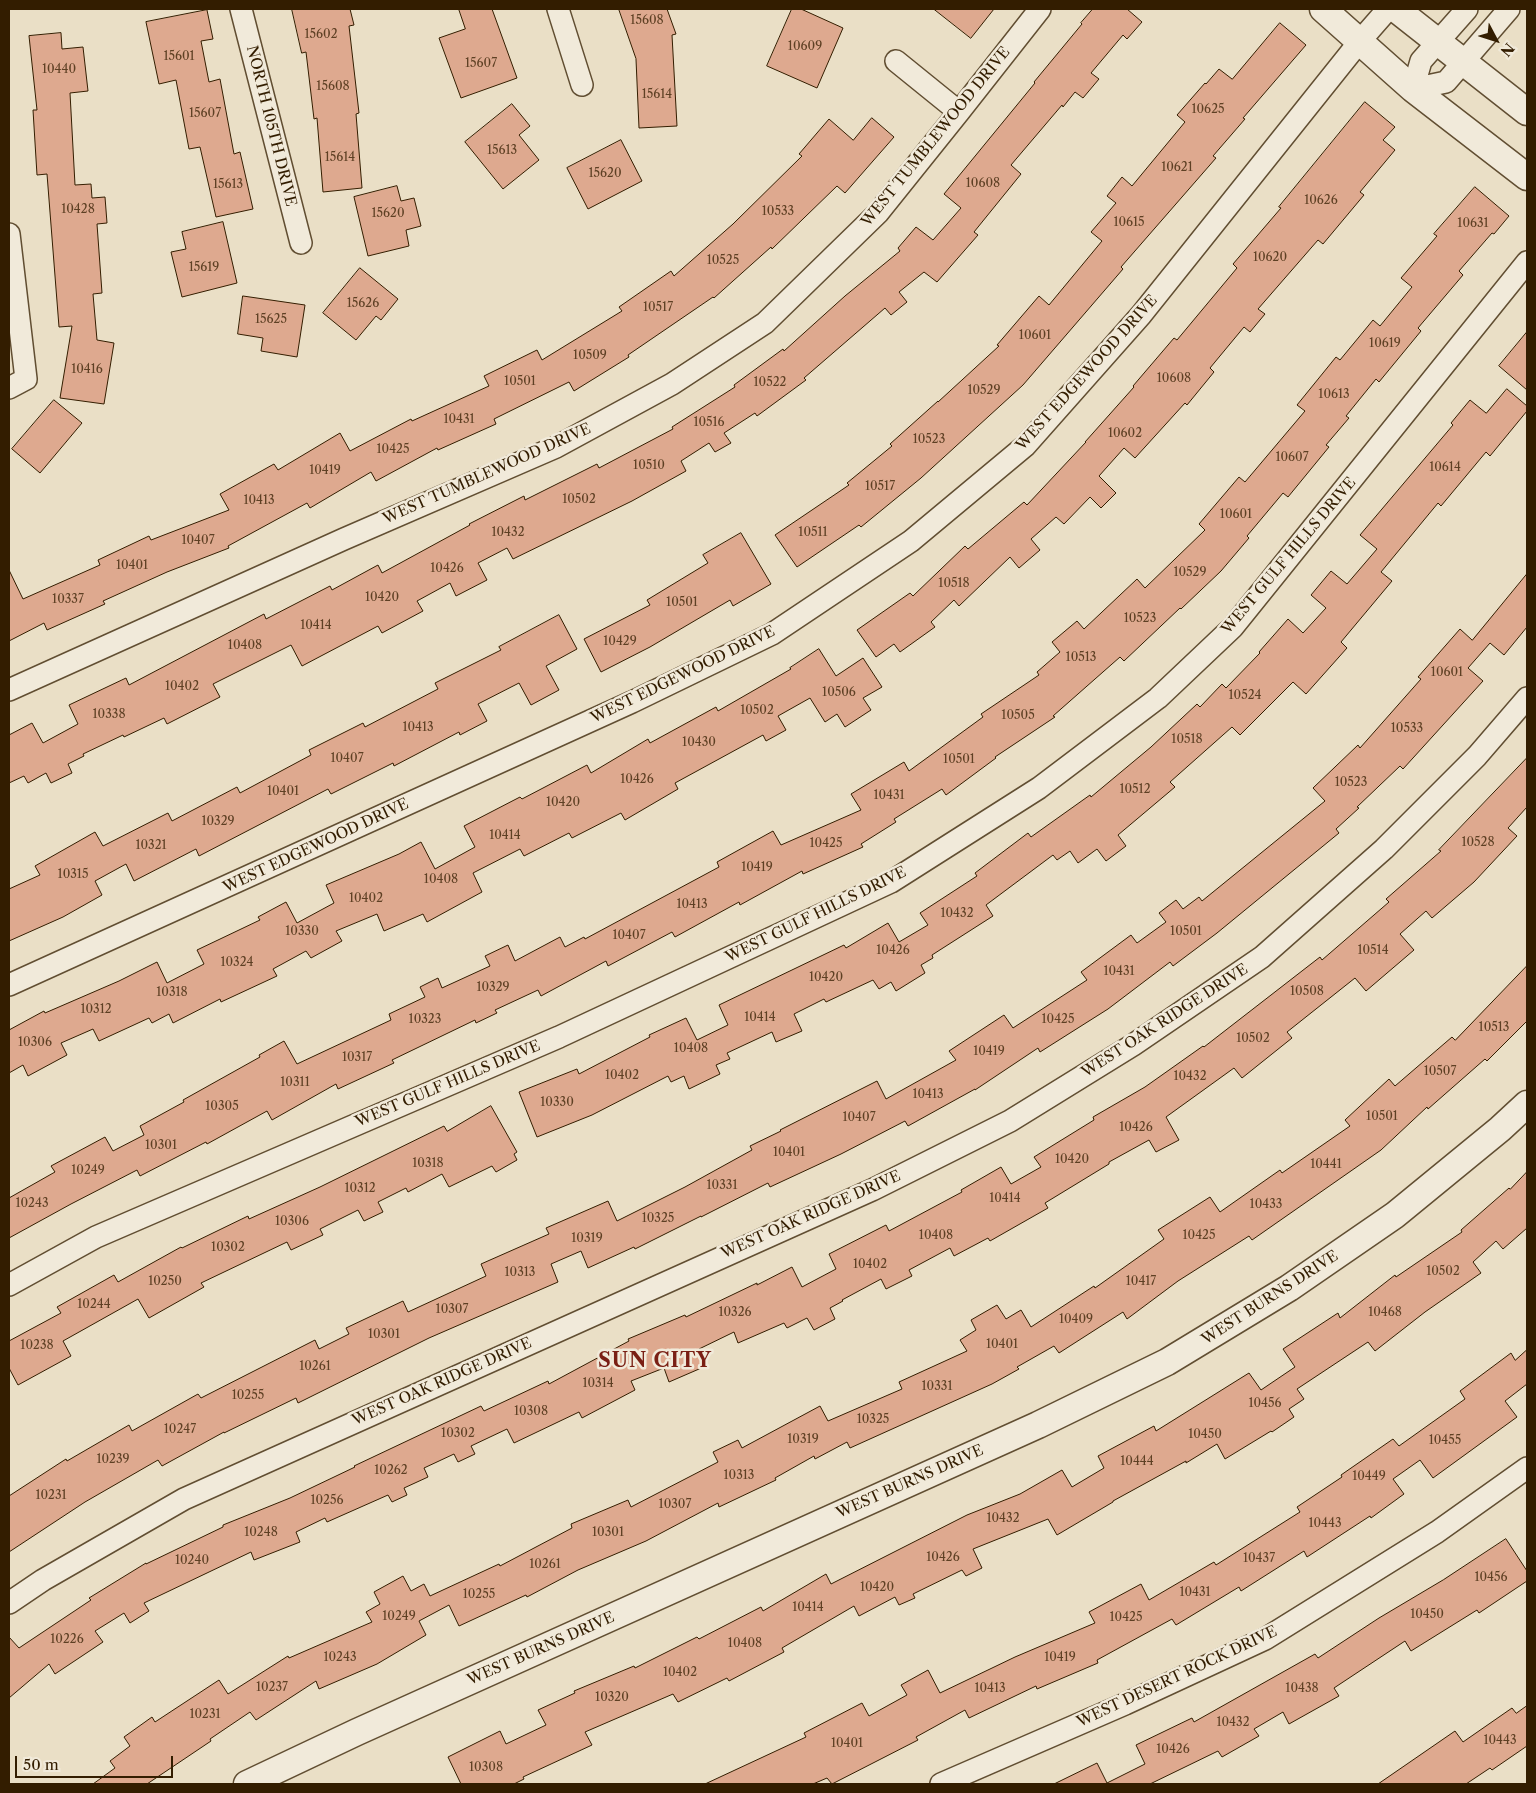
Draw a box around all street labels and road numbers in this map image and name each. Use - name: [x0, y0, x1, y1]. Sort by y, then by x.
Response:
- street label: WEST TUMBLEWOOD DRIVE: [858, 43, 1014, 231]
- street label: NORTH 105TH DRIVE: [242, 44, 300, 208]
- street label: WEST EDGEWOOD DRIVE: [1013, 292, 1161, 454]
- street label: WEST TUMBLEWOOD DRIVE: [380, 420, 594, 528]
- street label: WEST GULF HILLS DRIVE: [1218, 474, 1360, 638]
- street label: WEST EDGEWOOD DRIVE: [588, 623, 778, 727]
- street label: WEST EDGEWOOD DRIVE: [220, 795, 412, 897]
- street label: WEST GULF HILLS DRIVE: [723, 863, 909, 967]
- street label: WEST OAK RIDGE DRIVE: [1078, 960, 1252, 1082]
- street label: WEST GULF HILLS DRIVE: [353, 1037, 543, 1131]
- street label: WEST OAK RIDGE DRIVE: [718, 1167, 904, 1263]
- street label: WEST BURNS DRIVE: [1198, 1247, 1342, 1349]
- street label: WEST OAK RIDGE DRIVE: [349, 1334, 535, 1430]
- street label: WEST BURNS DRIVE: [834, 1441, 986, 1523]
- street label: WEST BURNS DRIVE: [465, 1608, 617, 1690]
- street label: WEST DESERT ROCK DRIVE: [1074, 1623, 1280, 1731]

